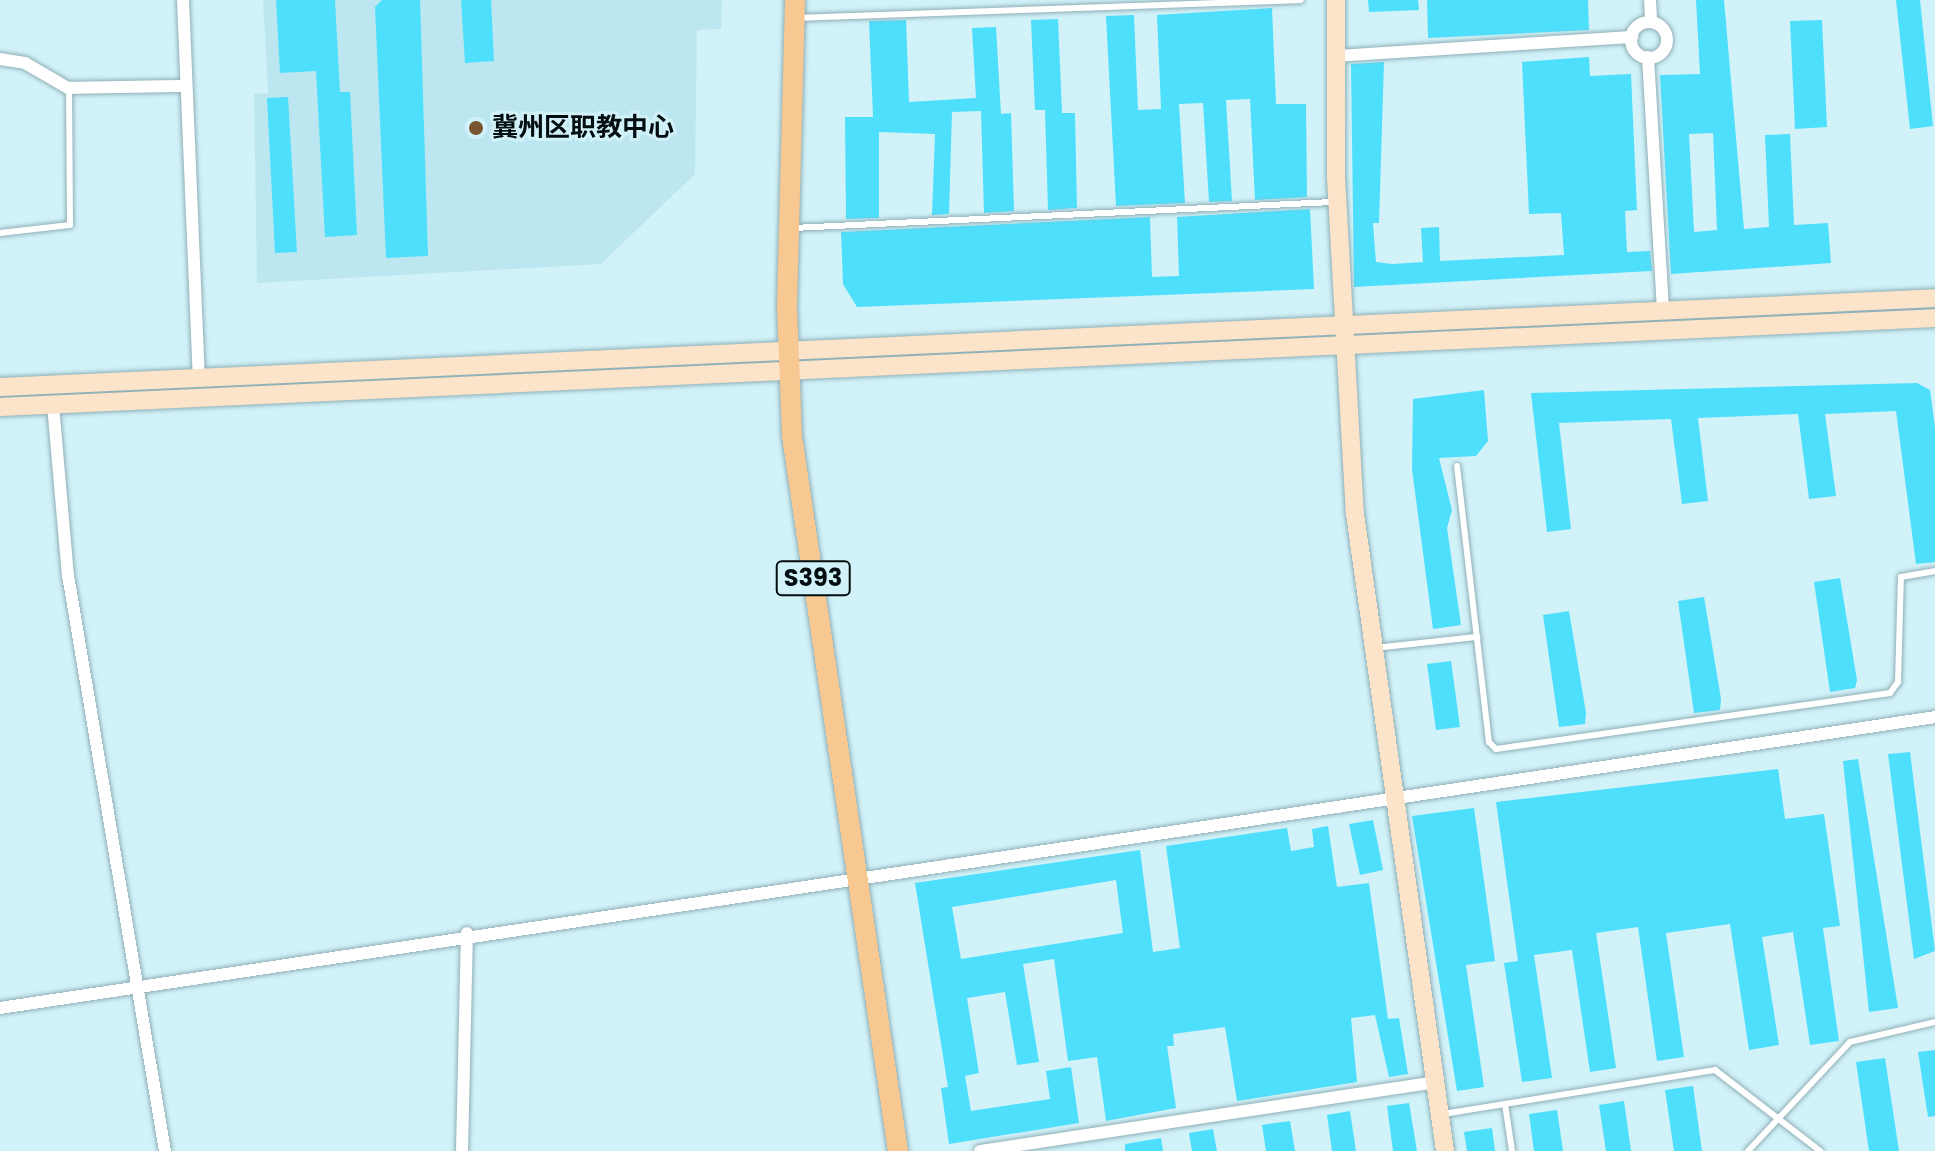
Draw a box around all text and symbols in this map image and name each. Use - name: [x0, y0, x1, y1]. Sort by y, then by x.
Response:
- place label: 冀州区职教中心: [492, 112, 674, 144]
- marker: 冀州区职教中心: [467, 119, 485, 137]
- road number: S393: [775, 558, 851, 598]

